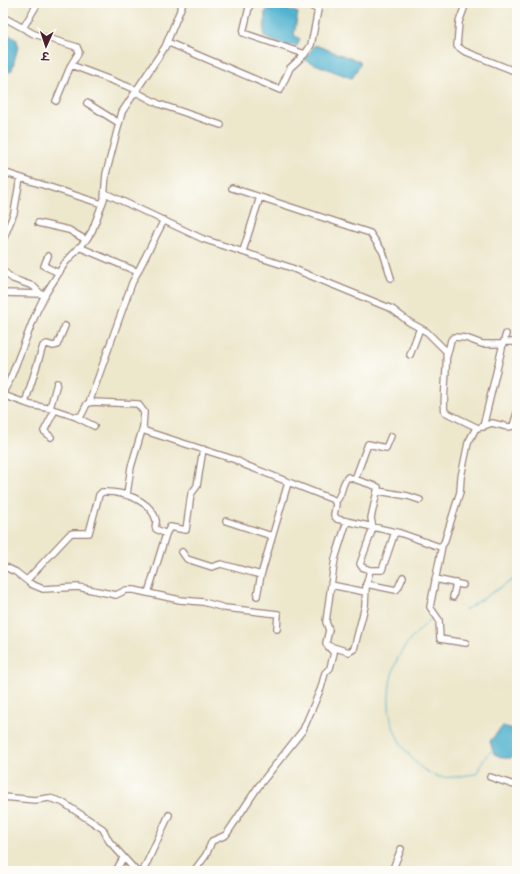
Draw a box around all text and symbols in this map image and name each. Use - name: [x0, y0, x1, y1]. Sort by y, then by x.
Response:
- north arrow: [26, 26, 66, 66]
- text: उ: [40, 48, 51, 62]

